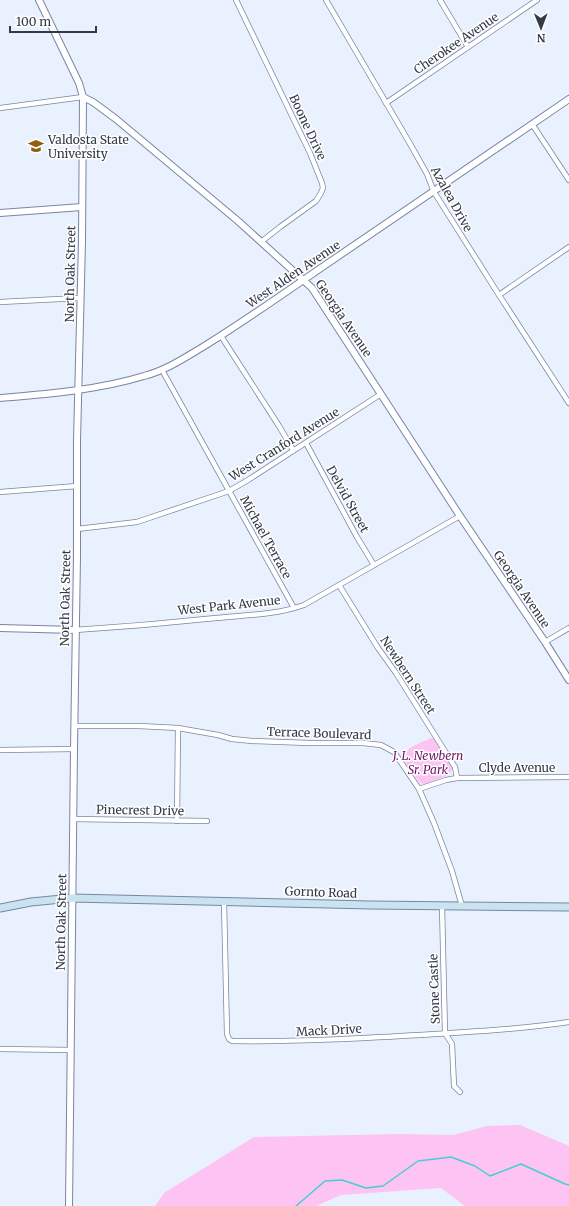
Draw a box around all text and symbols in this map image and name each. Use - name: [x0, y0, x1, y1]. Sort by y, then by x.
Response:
- scale bar: [10, 8, 96, 34]
- north arrow: [521, 8, 561, 48]
- street label: Cherokee Avenue: [411, 9, 501, 77]
- text: 100 m: [16, 14, 51, 29]
- text: N: [536, 31, 546, 45]
- street label: Boone Drive: [286, 92, 330, 162]
- place label: Valdosta State University: [47, 132, 129, 161]
- school or university icon: Valdosta State University: [27, 137, 45, 155]
- street label: Azalea Drive: [427, 163, 476, 234]
- street label: North Oak Street: [62, 225, 78, 323]
- street label: West Alden Avenue: [242, 237, 343, 312]
- street label: Georgia Avenue: [313, 276, 375, 360]
- street label: West Cranford Avenue: [225, 404, 342, 485]
- street label: Delvid Street: [323, 463, 373, 535]
- street label: Michael Terrace: [237, 493, 295, 581]
- street label: Georgia Avenue: [491, 547, 553, 631]
- street label: North Oak Street: [57, 549, 73, 647]
- street label: West Park Avenue: [176, 592, 281, 618]
- street label: Newbern Street: [377, 633, 439, 717]
- street label: Terrace Boulevard: [266, 724, 372, 742]
- park label: J. L. Newbern Sr. Park: [391, 748, 463, 777]
- street label: Clyde Avenue: [479, 760, 555, 775]
- street label: Pinecrest Drive: [96, 802, 184, 818]
- street label: North Oak Street: [53, 873, 69, 971]
- street label: Gornto Road: [284, 883, 358, 901]
- street label: Stone Castle: [425, 954, 443, 1024]
- street label: Mack Drive: [296, 1021, 362, 1039]

